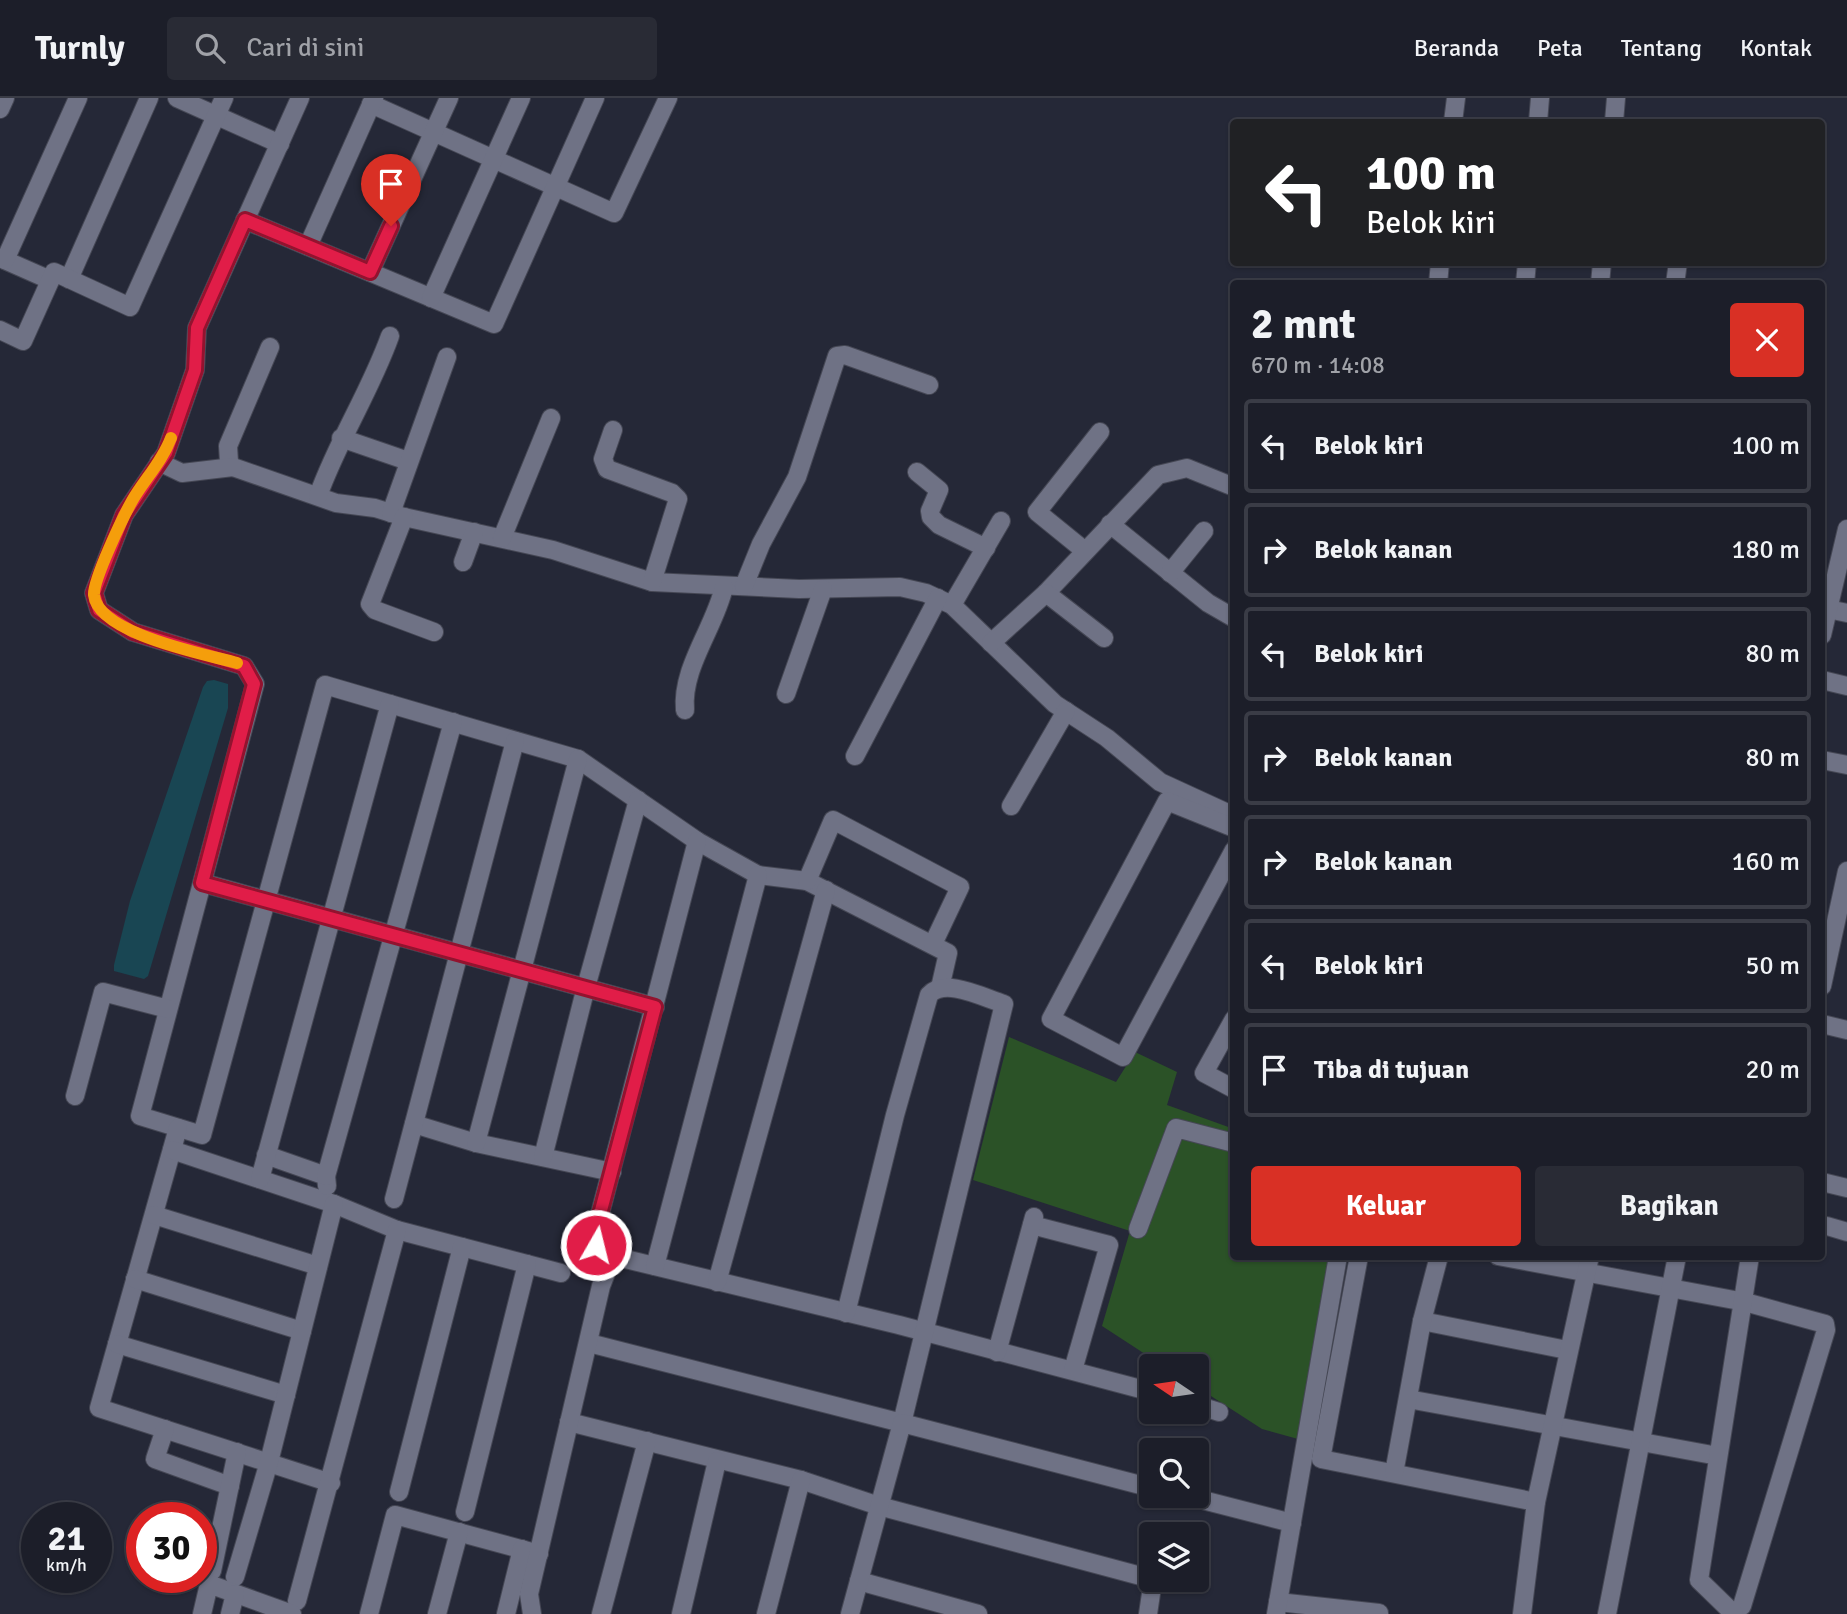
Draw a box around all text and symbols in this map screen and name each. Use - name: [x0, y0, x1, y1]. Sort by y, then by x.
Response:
- search box: [167, 17, 657, 80]
- text: Turnly: [35, 28, 125, 69]
- icon: search: [191, 29, 229, 67]
- text: Cari di sini: [247, 32, 364, 64]
- text: Beranda: [1414, 33, 1499, 63]
- text: Peta: [1537, 33, 1583, 63]
- text: Tentang: [1621, 33, 1702, 63]
- text: Kontak: [1740, 33, 1812, 63]
- text: 100 m: [1366, 143, 1496, 203]
- icon: left: [1251, 147, 1342, 238]
- pin: [361, 154, 421, 226]
- icon: arrive: [372, 165, 410, 203]
- text: Belok kiri: [1366, 203, 1496, 242]
- text: 2 mnt: [1251, 299, 1356, 350]
- button: close: [1730, 303, 1804, 377]
- text: 670 m · 14:08: [1251, 351, 1385, 380]
- icon: left: [1255, 427, 1293, 465]
- text: Belok kiri: [1314, 430, 1423, 462]
- text: 100 m: [1731, 430, 1800, 462]
- icon: right: [1255, 531, 1293, 569]
- text: Belok kanan: [1314, 534, 1452, 566]
- text: 180 m: [1731, 534, 1800, 566]
- icon: left: [1255, 635, 1293, 673]
- text: Belok kiri: [1314, 638, 1423, 670]
- text: 80 m: [1745, 638, 1800, 670]
- icon: right: [1255, 739, 1293, 777]
- text: Belok kanan: [1314, 742, 1452, 774]
- text: 80 m: [1745, 742, 1800, 774]
- icon: right: [1255, 843, 1293, 881]
- text: Belok kanan: [1314, 846, 1452, 878]
- text: 160 m: [1731, 846, 1800, 878]
- icon: left: [1255, 947, 1293, 985]
- text: Belok kiri: [1314, 950, 1423, 982]
- text: 50 m: [1745, 950, 1800, 982]
- icon: arrive: [1255, 1051, 1293, 1089]
- text: Tiba di tujuan: [1314, 1054, 1469, 1086]
- text: 20 m: [1745, 1054, 1800, 1086]
- button: Keluar: [1251, 1166, 1521, 1246]
- button: Bagikan: [1535, 1166, 1804, 1246]
- position arrow: [559, 1208, 633, 1282]
- north arrow: [1139, 1354, 1209, 1424]
- map controls: [1139, 1354, 1209, 1592]
- button: search: [1139, 1438, 1209, 1508]
- speed limit sign: 30: [126, 1502, 217, 1593]
- text: 21: [48, 1517, 85, 1560]
- button: layers: [1139, 1522, 1209, 1592]
- text: km/h: [46, 1554, 87, 1576]

